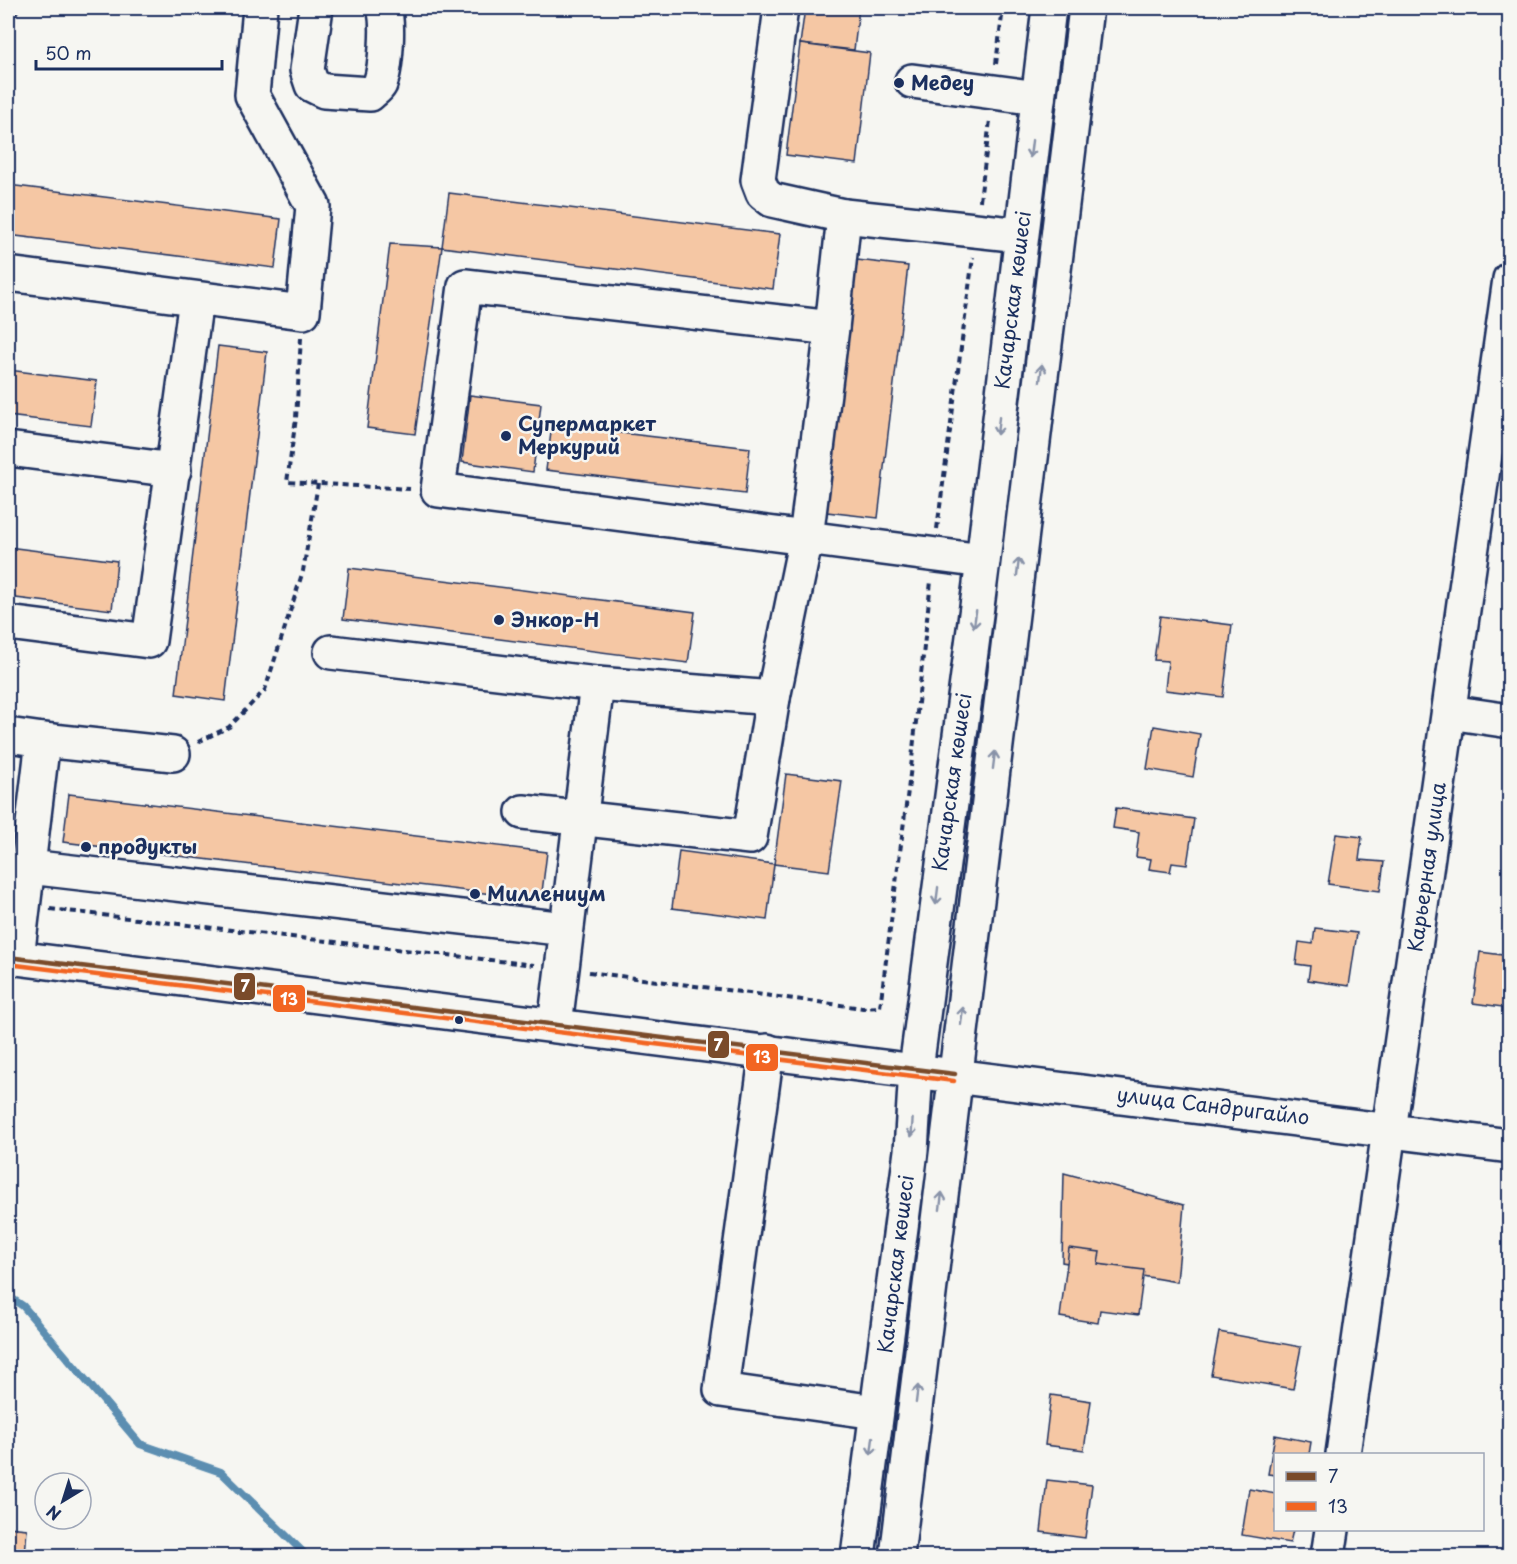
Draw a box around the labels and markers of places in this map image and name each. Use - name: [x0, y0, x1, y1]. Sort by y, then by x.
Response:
- place label: Медеу: [911, 67, 974, 97]
- marker: Медеу: [892, 76, 906, 90]
- place label: Супермаркет Меркурий: [518, 408, 657, 461]
- marker: Супермаркет Меркурий: [499, 429, 513, 443]
- place label: Энкор-Н: [511, 604, 599, 634]
- marker: Энкор-Н: [492, 613, 506, 627]
- place label: продукты: [98, 831, 197, 861]
- marker: продукты: [79, 840, 93, 854]
- place label: Миллениум: [487, 878, 606, 908]
- marker: Миллениум: [468, 887, 482, 901]
- unlabelled marker: [453, 1014, 465, 1026]

